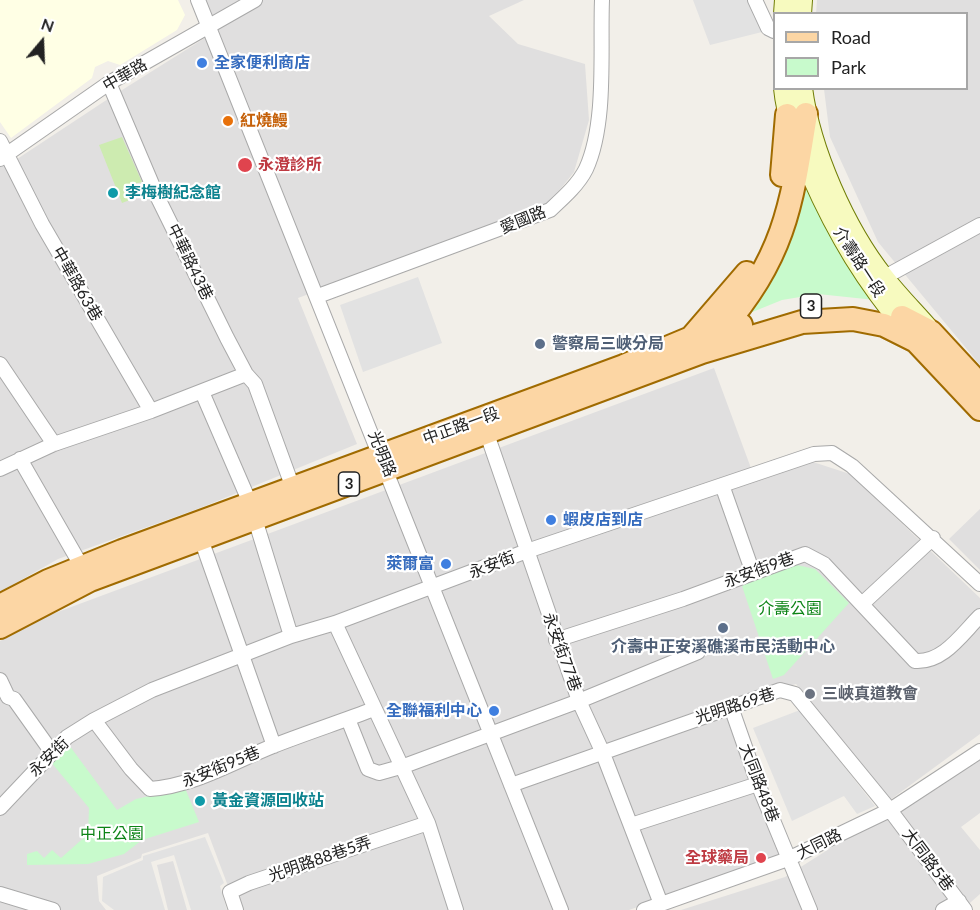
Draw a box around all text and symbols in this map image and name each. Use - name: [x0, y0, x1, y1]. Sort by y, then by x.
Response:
- north arrow: [12, 12, 72, 72]
- legend: [773, 12, 968, 90]
- text: N: [39, 14, 57, 35]
- text: Road: [831, 26, 871, 48]
- place label: 全家便利商店: [214, 53, 310, 73]
- street label: 中華路: [99, 55, 151, 95]
- marker: 全家便利商店: [195, 56, 209, 70]
- text: Park: [831, 56, 866, 78]
- place label: 紅燒鰻: [240, 111, 288, 131]
- marker: 紅燒鰻: [221, 114, 235, 128]
- place label: 永澄診所: [258, 155, 322, 175]
- marker: 永澄診所: [236, 156, 254, 174]
- place label: 李梅樹紀念館: [125, 183, 221, 203]
- marker: 李梅樹紀念館: [106, 186, 120, 200]
- street label: 愛國路: [497, 202, 549, 238]
- street label: 中華路43巷: [163, 221, 217, 303]
- street label: 介壽路一段: [829, 223, 889, 301]
- street label: 中華路63巷: [48, 243, 106, 325]
- road number: 3: [800, 294, 822, 318]
- place label: 警察局三峽分局: [552, 334, 664, 354]
- marker: 警察局三峽分局: [533, 337, 547, 351]
- street label: 中正路一段: [420, 403, 502, 449]
- street label: 光明路: [364, 428, 400, 480]
- road number: 3: [338, 472, 360, 496]
- place label: 蝦皮店到店: [563, 510, 643, 530]
- marker: 蝦皮店到店: [544, 513, 558, 527]
- street label: 永安街: [466, 547, 518, 583]
- street label: 永安街9巷: [721, 548, 797, 592]
- place label: 萊爾富: [386, 554, 434, 574]
- marker: 萊爾富: [439, 557, 453, 571]
- park label: 介壽公園: [758, 599, 822, 619]
- street label: 永安街77巷: [539, 610, 585, 694]
- marker: 介壽中正安溪礁溪市民活動中心: [716, 621, 730, 635]
- place label: 介壽中正安溪礁溪市民活動中心: [611, 637, 835, 657]
- street label: 光明路69巷: [693, 684, 777, 728]
- place label: 三峽真道教會: [822, 684, 918, 704]
- marker: 三峽真道教會: [803, 687, 817, 701]
- place label: 全聯福利中心: [386, 701, 482, 721]
- marker: 全聯福利中心: [487, 704, 501, 718]
- street label: 永安街: [25, 733, 73, 781]
- street label: 大同路48巷: [735, 741, 783, 825]
- street label: 永安街95巷: [179, 743, 263, 791]
- place label: 黃金資源回收站: [212, 791, 324, 811]
- marker: 黃金資源回收站: [193, 794, 207, 808]
- park label: 中正公園: [80, 824, 144, 844]
- street label: 大同路: [793, 825, 845, 863]
- street label: 大同路5巷: [898, 825, 958, 895]
- street label: 光明路88巷5弄: [266, 832, 374, 886]
- place label: 全球藥局: [685, 848, 749, 868]
- marker: 全球藥局: [754, 851, 768, 865]

